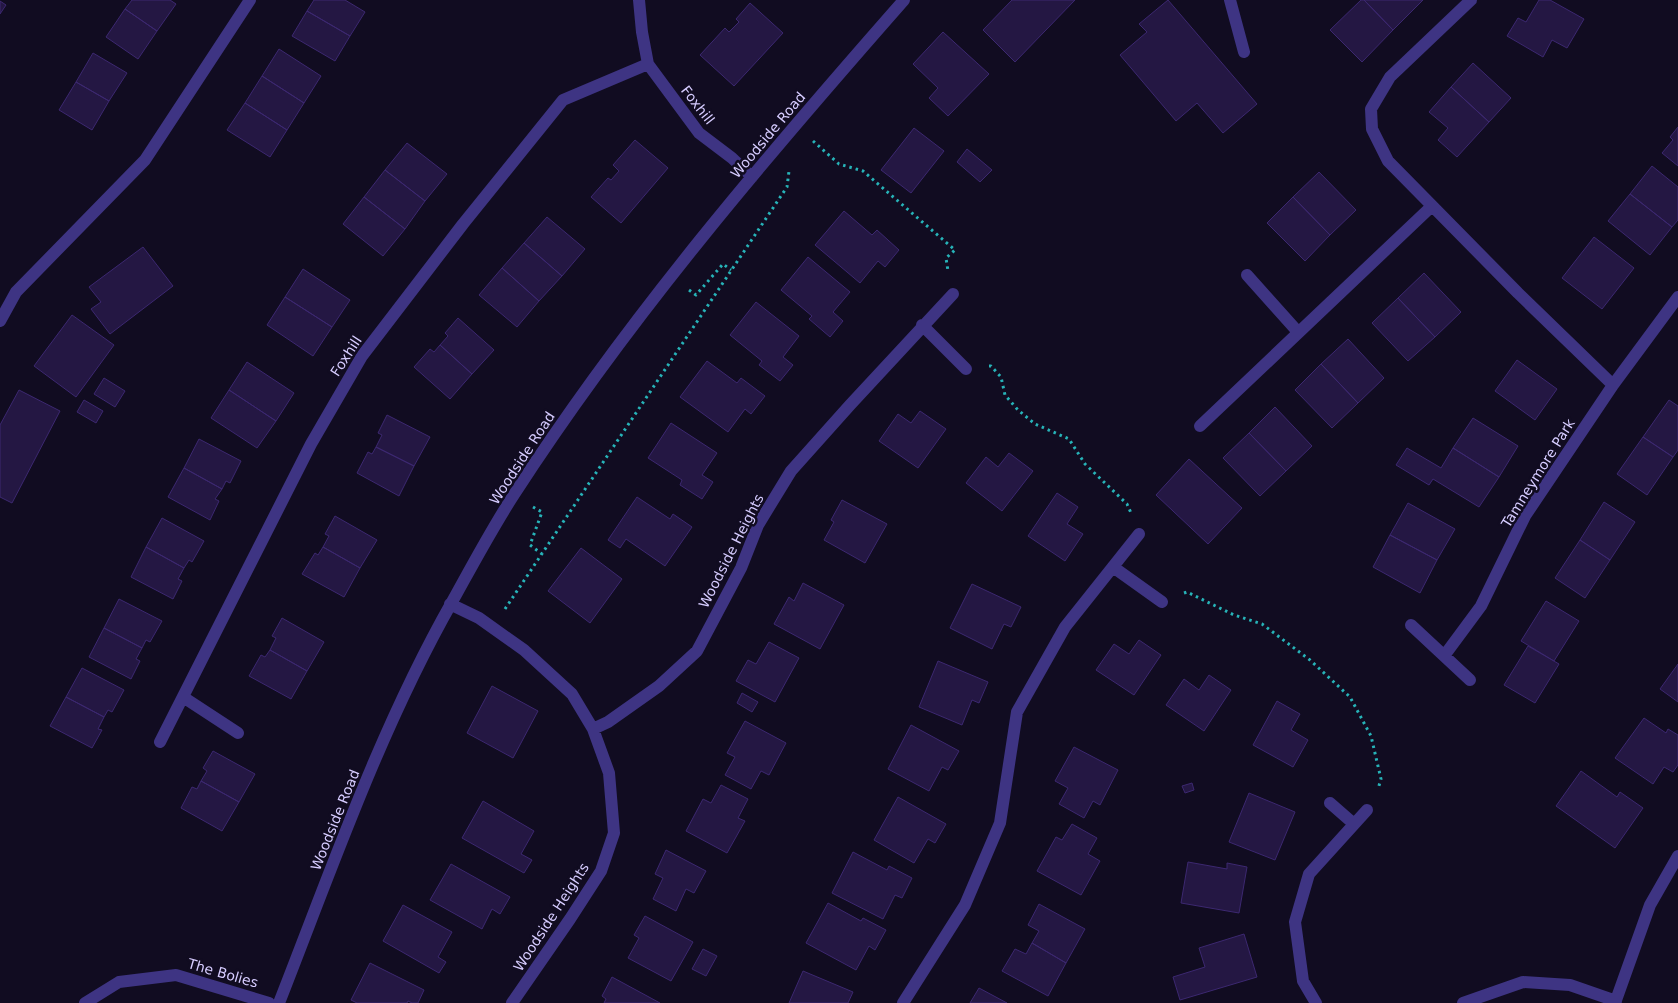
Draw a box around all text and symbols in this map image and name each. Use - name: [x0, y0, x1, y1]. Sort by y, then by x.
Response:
- street label: Foxhill: [678, 83, 718, 127]
- street label: Woodside Road: [727, 89, 809, 181]
- street label: Foxhill: [327, 333, 365, 379]
- street label: Woodside Road: [486, 409, 558, 507]
- street label: Tamneymore Park: [1498, 415, 1578, 531]
- street label: Woodside Heights: [695, 491, 767, 611]
- street label: Woodside Road: [307, 767, 363, 873]
- street label: Woodside Heights: [510, 860, 592, 974]
- street label: The Bolies: [185, 955, 260, 991]

